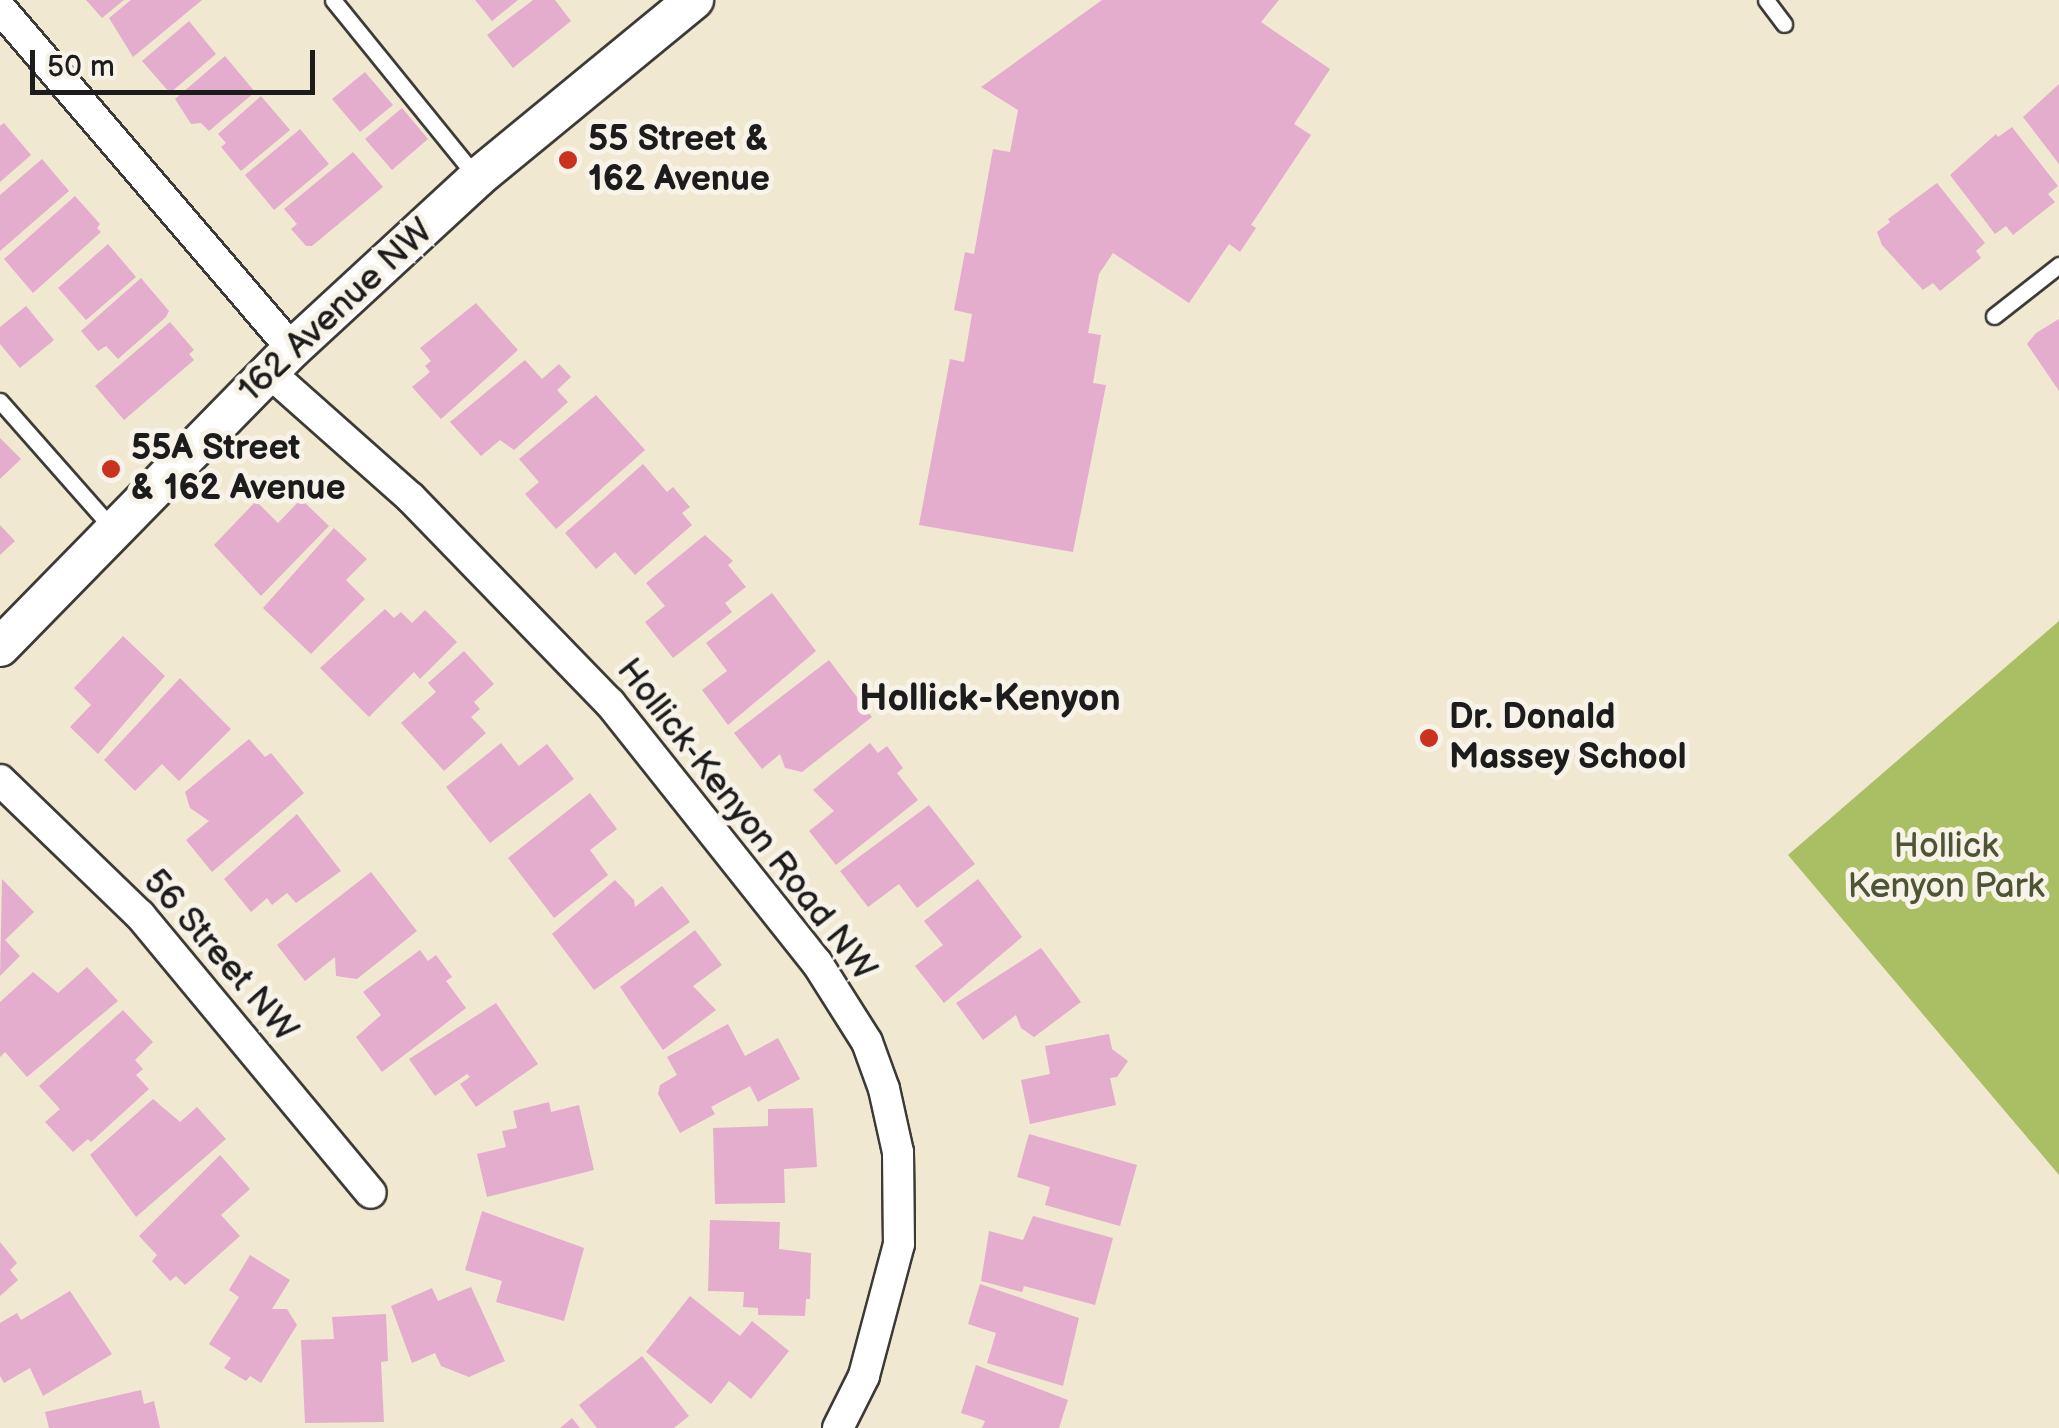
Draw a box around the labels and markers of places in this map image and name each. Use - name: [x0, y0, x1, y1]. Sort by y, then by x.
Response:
- place label: 55 Street & 162 Avenue: [588, 119, 770, 201]
- marker: 55 Street & 162 Avenue: [557, 149, 579, 171]
- place label: 55A Street & 162 Avenue: [131, 428, 346, 510]
- marker: 55A Street & 162 Avenue: [100, 458, 122, 480]
- place label: Dr. Donald Massey School: [1449, 697, 1687, 779]
- marker: Dr. Donald Massey School: [1418, 727, 1440, 749]

